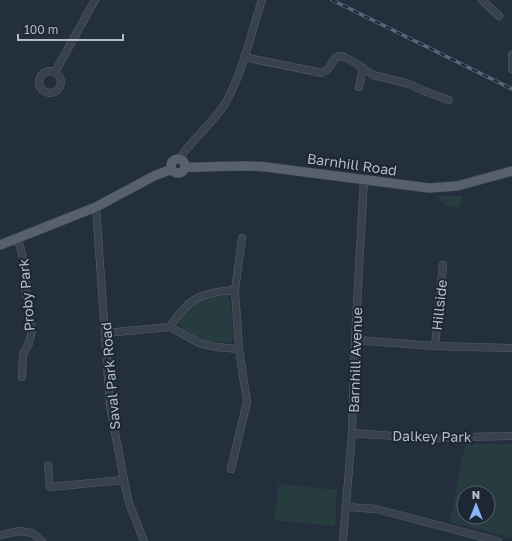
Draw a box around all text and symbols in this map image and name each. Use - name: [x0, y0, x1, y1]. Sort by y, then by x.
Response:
- scale bar: [18, 16, 123, 42]
- text: 100 m: [24, 22, 58, 37]
- street label: Barnhill Road: [306, 149, 398, 179]
- street label: Proby Park: [14, 258, 38, 332]
- street label: Hillside: [428, 279, 450, 331]
- street label: Barnhill Avenue: [345, 307, 365, 413]
- street label: Saval Park Road: [97, 321, 123, 431]
- street label: Dalkey Park: [392, 427, 472, 445]
- north arrow: [456, 485, 496, 525]
- text: N: [472, 488, 480, 501]

